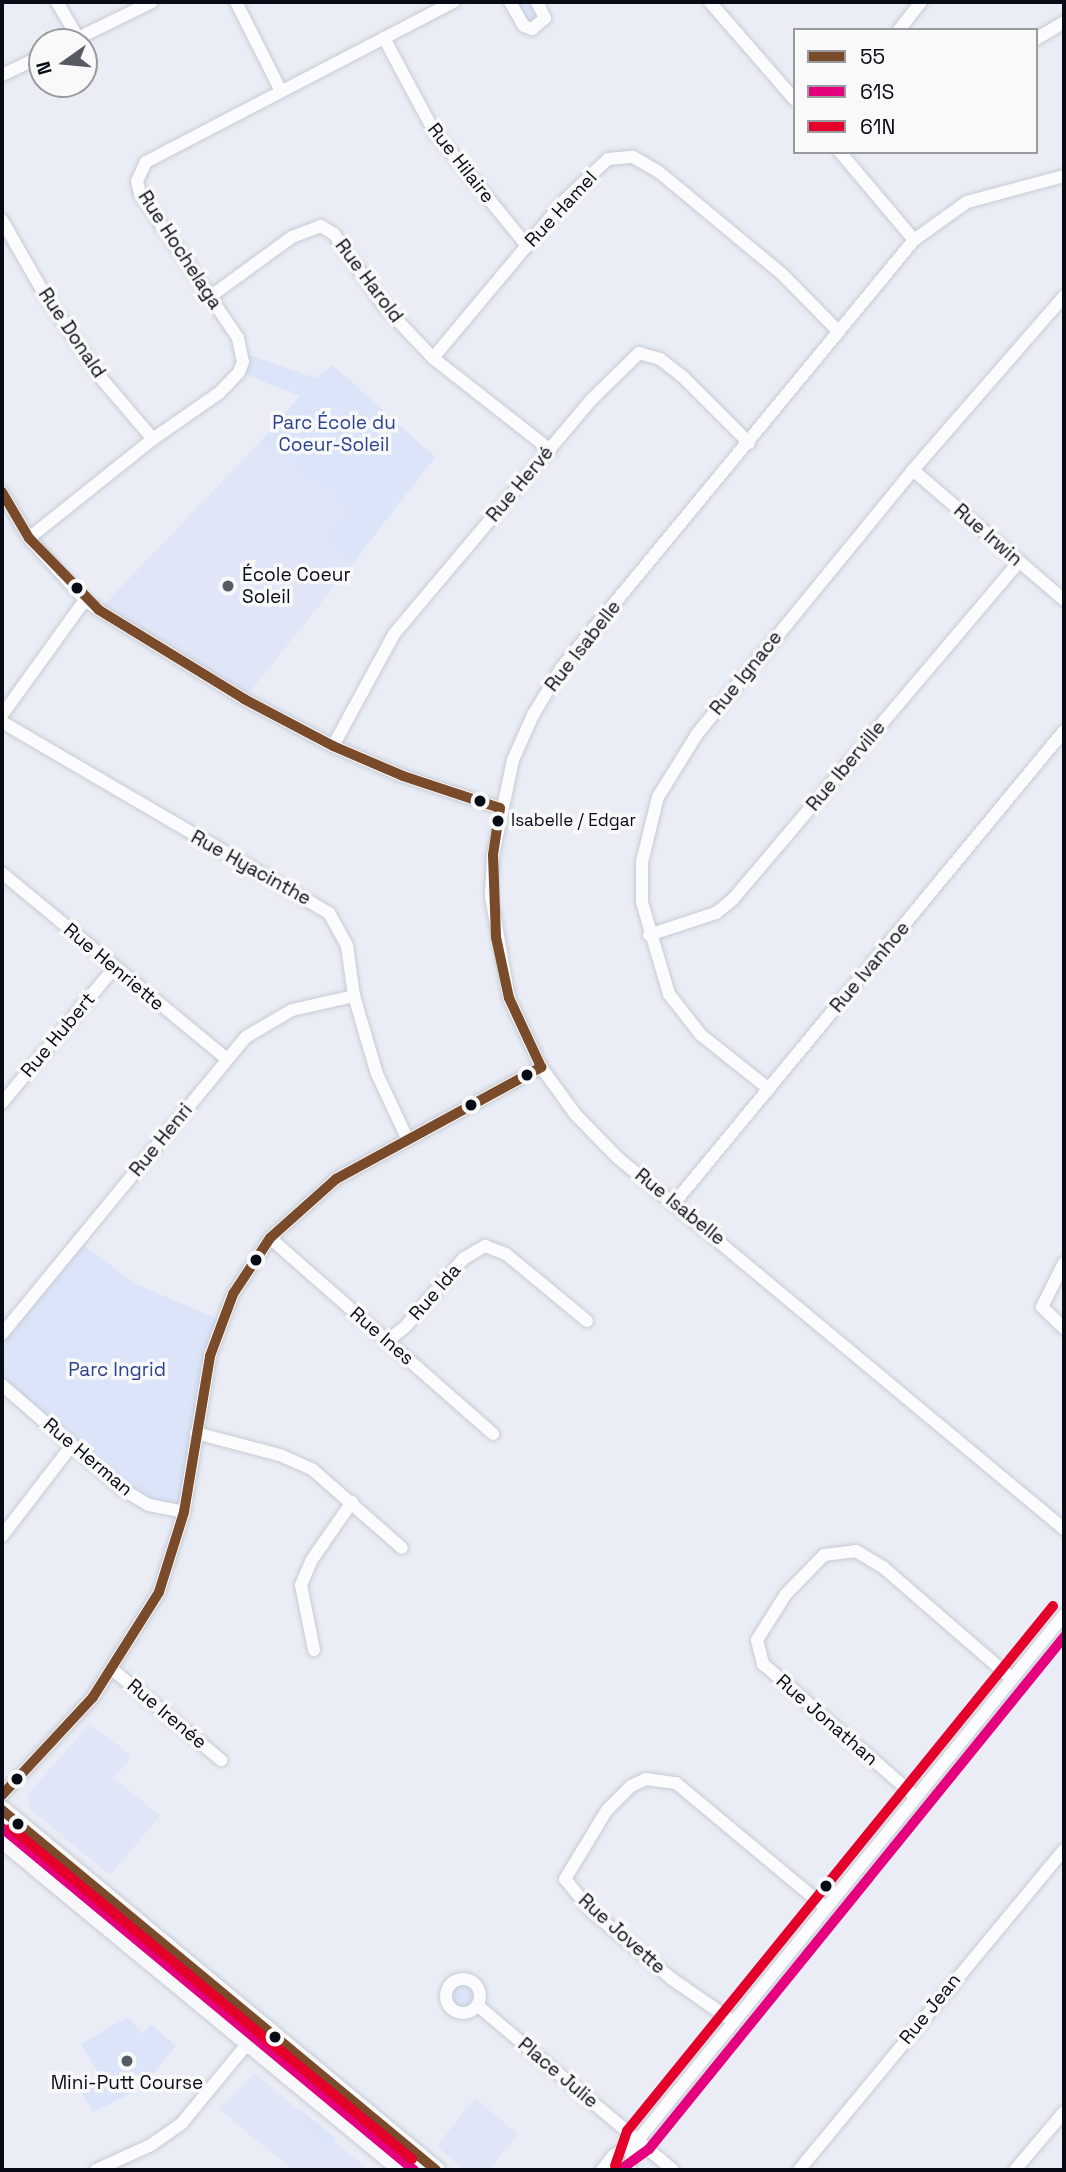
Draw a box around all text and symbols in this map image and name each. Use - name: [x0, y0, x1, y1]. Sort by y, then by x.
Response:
- north arrow: [28, 28, 98, 98]
- legend: [793, 28, 1038, 154]
- text: 55: [860, 43, 885, 70]
- text: N: [30, 59, 58, 77]
- text: 61S: [860, 78, 894, 105]
- text: 61N: [860, 113, 896, 140]
- street label: Rue Hilaire: [423, 118, 499, 208]
- street label: Rue Hamel: [520, 166, 602, 252]
- street label: Rue Hochelaga: [133, 186, 227, 314]
- street label: Rue Harold: [330, 235, 408, 327]
- street label: Rue Donald: [34, 284, 110, 382]
- park label: Parc École du Coeur-Soleil: [272, 412, 396, 456]
- street label: Rue Hervé: [482, 442, 558, 526]
- street label: Rue Irwin: [949, 499, 1027, 571]
- place label: École Coeur Soleil: [242, 564, 351, 608]
- marker: École Coeur Soleil: [220, 578, 236, 594]
- unlabelled marker: [70, 581, 84, 595]
- street label: Rue Isabelle: [540, 596, 626, 696]
- street label: Rue Ignace: [705, 626, 787, 720]
- street label: Rue Iberville: [802, 716, 890, 816]
- unlabelled marker: [473, 794, 487, 808]
- place label: Isabelle / Edgar: [511, 811, 636, 831]
- marker: Isabelle / Edgar: [491, 814, 505, 828]
- street label: Rue Hyacinthe: [187, 826, 315, 910]
- street label: Rue Ivanhoe: [825, 917, 915, 1017]
- street label: Rue Henriette: [59, 918, 169, 1016]
- street label: Rue Hubert: [16, 988, 100, 1082]
- unlabelled marker: [520, 1068, 534, 1082]
- unlabelled marker: [464, 1098, 478, 1112]
- street label: Rue Henri: [125, 1099, 197, 1181]
- street label: Rue Isabelle: [630, 1164, 730, 1250]
- unlabelled marker: [249, 1253, 263, 1267]
- street label: Rue Ida: [404, 1259, 466, 1325]
- street label: Rue Ines: [345, 1302, 419, 1370]
- park label: Parc Ingrid: [68, 1359, 166, 1381]
- street label: Rue Herman: [39, 1413, 137, 1501]
- street label: Rue Jonathan: [772, 1670, 882, 1770]
- street label: Rue Irenée: [123, 1674, 211, 1754]
- unlabelled marker: [10, 1772, 24, 1786]
- unlabelled marker: [11, 1817, 25, 1831]
- unlabelled marker: [819, 1879, 833, 1893]
- street label: Rue Jovette: [574, 1889, 670, 1979]
- street label: Rue Jean: [895, 1969, 965, 2049]
- unlabelled marker: [268, 2030, 282, 2044]
- street label: Place Julie: [513, 2033, 603, 2113]
- marker: Mini-Putt Course: [119, 2053, 135, 2069]
- place label: Mini-Putt Course: [51, 2072, 203, 2094]

